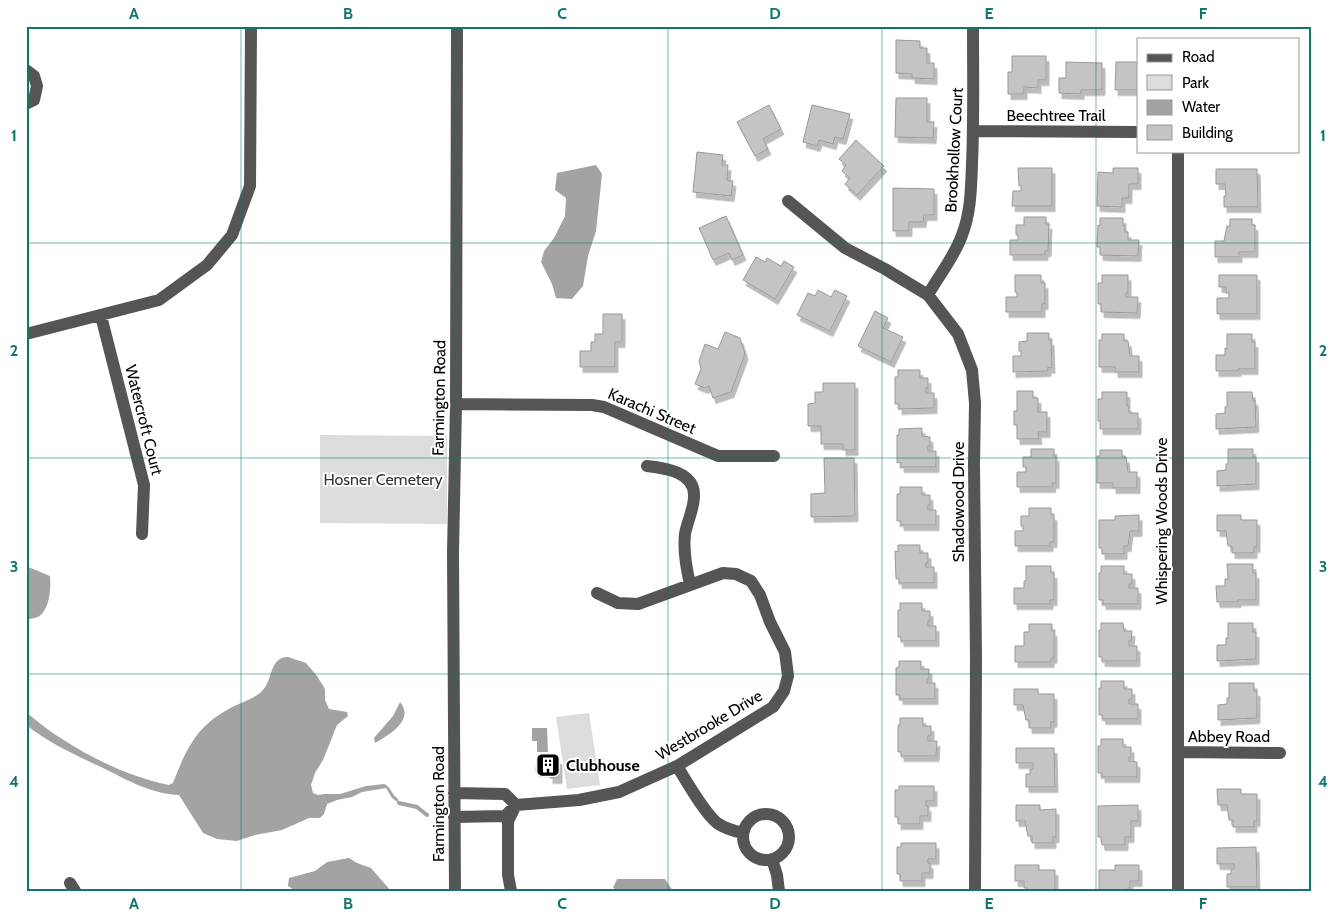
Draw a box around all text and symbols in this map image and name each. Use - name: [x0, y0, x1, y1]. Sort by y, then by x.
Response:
- text: A: [129, 4, 139, 23]
- text: B: [343, 4, 353, 23]
- text: C: [557, 4, 567, 23]
- text: D: [769, 4, 781, 23]
- text: E: [984, 4, 994, 23]
- text: F: [1199, 4, 1208, 23]
- legend: [1137, 38, 1300, 152]
- text: Road: [1182, 48, 1215, 66]
- text: Park: [1182, 74, 1209, 92]
- street label: Brookhollow Court: [941, 86, 967, 213]
- text: Water: [1182, 98, 1220, 116]
- street label: Beechtree Trail: [1007, 106, 1106, 125]
- text: Building: [1182, 124, 1233, 142]
- text: 1: [11, 126, 17, 145]
- text: 1: [1320, 126, 1326, 145]
- street label: Farmington Road: [428, 340, 450, 456]
- text: 2: [10, 341, 18, 360]
- text: 2: [1319, 341, 1327, 360]
- street label: Watercroft Court: [121, 363, 167, 478]
- street label: Karachi Street: [605, 384, 699, 438]
- street label: Whispering Woods Drive: [1152, 438, 1171, 605]
- street label: Shadowood Drive: [949, 442, 968, 562]
- park label: Hosner Cemetery: [324, 470, 443, 489]
- text: 3: [10, 557, 18, 576]
- text: 3: [1319, 557, 1327, 576]
- street label: Westbrooke Drive: [652, 686, 766, 764]
- street label: Abbey Road: [1188, 727, 1270, 746]
- street label: Farmington Road: [429, 746, 448, 862]
- building icon: Clubhouse: [535, 752, 561, 778]
- place label: Clubhouse: [566, 756, 640, 775]
- text: 4: [9, 772, 19, 791]
- text: 4: [1318, 772, 1328, 791]
- text: A: [129, 894, 139, 913]
- text: B: [343, 894, 353, 913]
- text: C: [557, 894, 567, 913]
- text: D: [769, 894, 781, 913]
- text: E: [984, 894, 994, 913]
- text: F: [1199, 894, 1208, 913]

